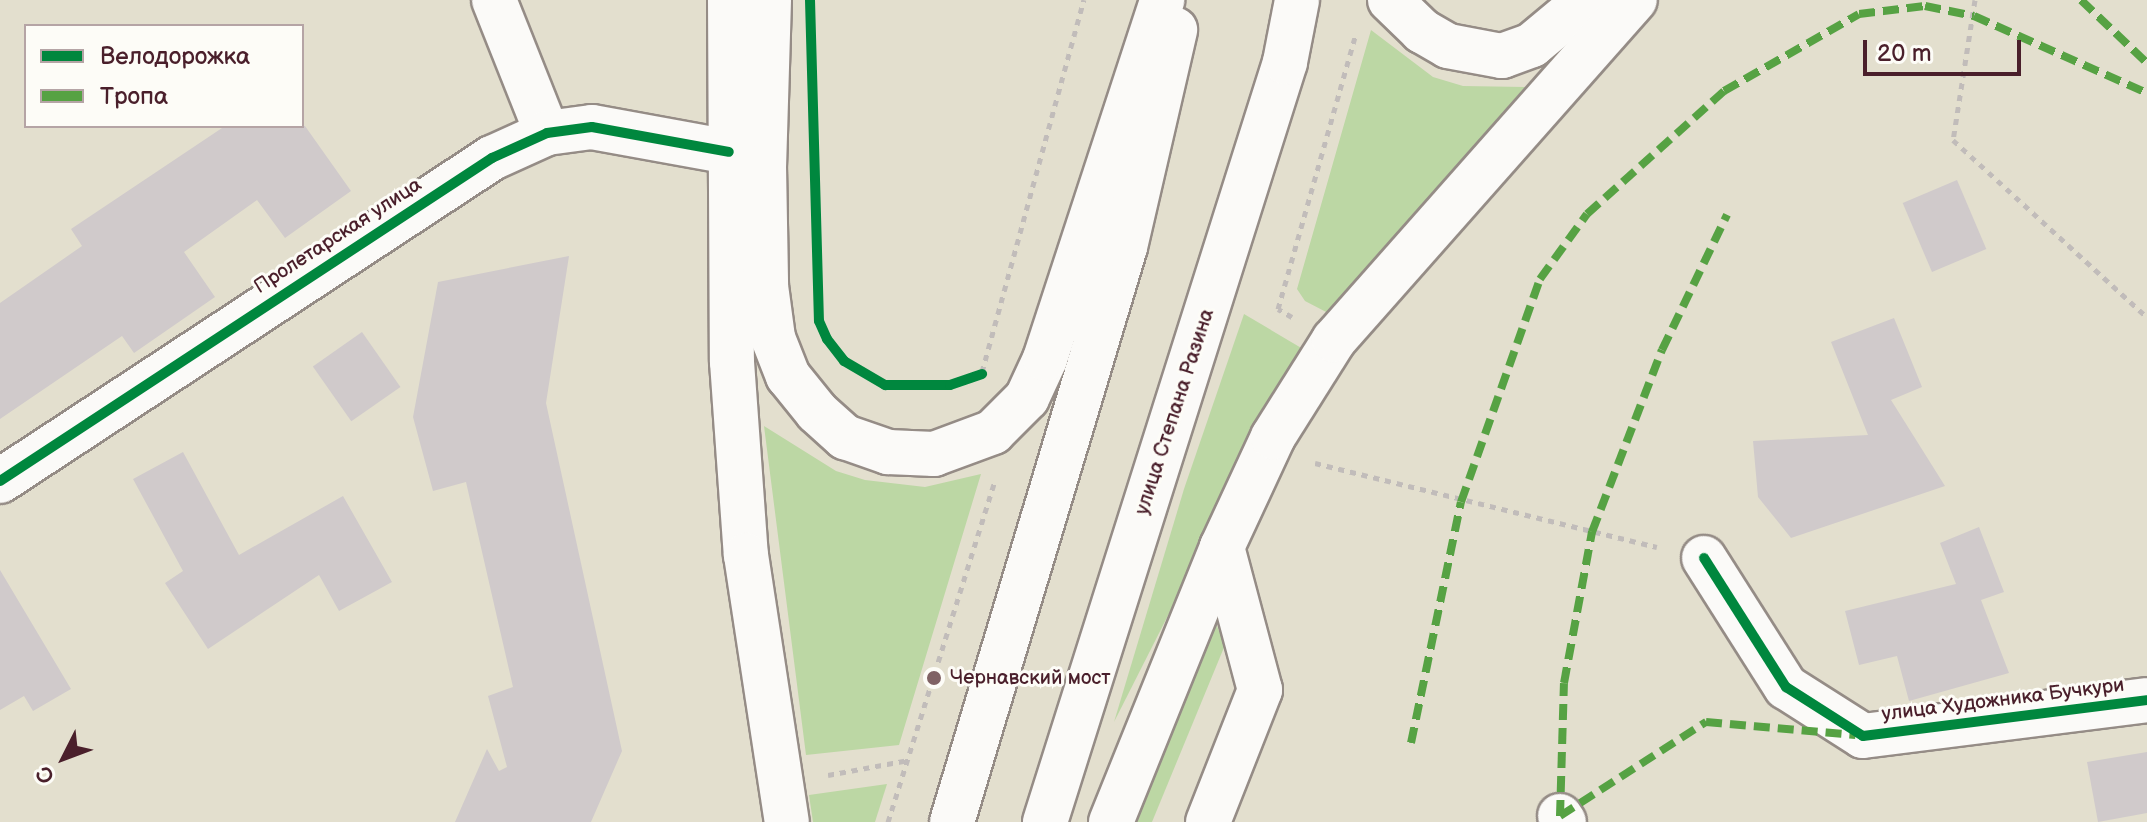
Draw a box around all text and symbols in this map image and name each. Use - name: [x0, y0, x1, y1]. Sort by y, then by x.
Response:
- legend: [24, 24, 304, 128]
- scale bar: [1867, 24, 2025, 74]
- text: 20 m: [1877, 39, 1932, 68]
- text: Велодорожка: [100, 42, 250, 71]
- text: Тропа: [100, 82, 168, 111]
- street label: Пролетарская улица: [250, 173, 426, 299]
- street label: улица Степана Разина: [1130, 306, 1220, 518]
- place label: Чернавский мост: [950, 666, 1110, 690]
- marker: Чернавский мост: [925, 669, 943, 687]
- street label: улица Художника Бучкури: [1880, 673, 2126, 727]
- north arrow: [24, 718, 104, 798]
- text: С: [31, 760, 61, 789]

